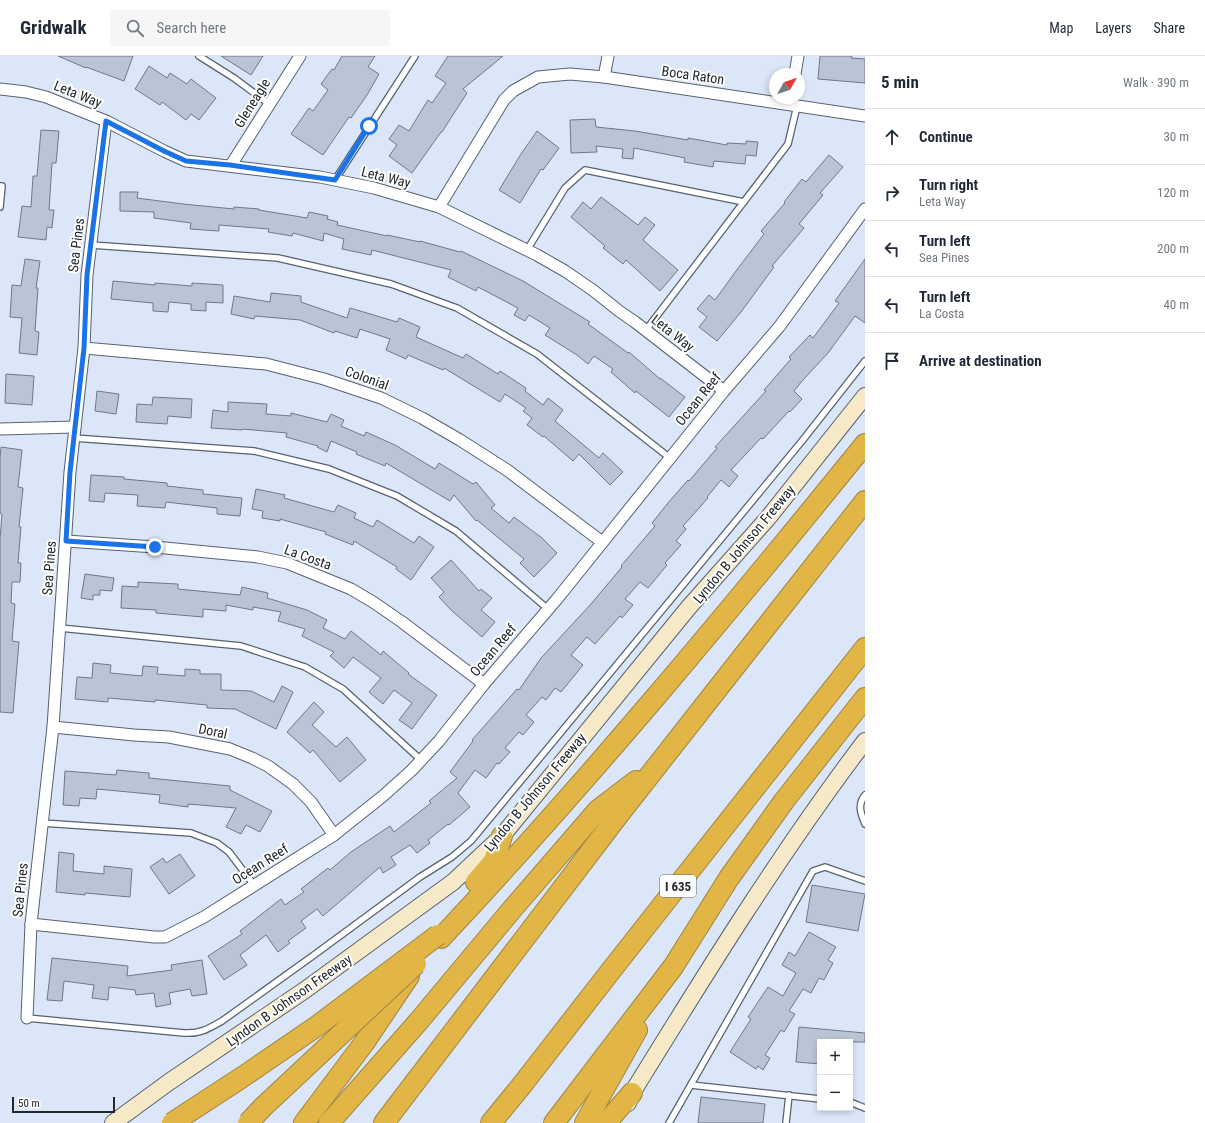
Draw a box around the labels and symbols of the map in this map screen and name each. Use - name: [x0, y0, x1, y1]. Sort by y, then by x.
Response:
- street label: Boca Raton: [661, 63, 725, 87]
- north arrow: [769, 68, 805, 104]
- street label: Gleneagle: [231, 75, 274, 130]
- street label: Leta Way: [52, 77, 104, 111]
- route start: [360, 117, 378, 135]
- street label: Leta Way: [360, 163, 412, 191]
- street label: Sea Pines: [65, 217, 87, 273]
- street label: Leta Way: [648, 311, 698, 355]
- street label: Colonial: [343, 363, 391, 393]
- street label: Ocean Reef: [672, 369, 724, 429]
- street label: Lyndon B Johnson Freeway: [690, 482, 798, 606]
- route end: [146, 538, 164, 556]
- street label: Sea Pines: [39, 540, 59, 596]
- street label: La Costa: [282, 541, 334, 573]
- street label: Ocean Reef: [467, 620, 520, 679]
- street label: Doral: [197, 720, 229, 742]
- street label: Lyndon B Johnson Freeway: [481, 730, 589, 854]
- street label: Ocean Reef: [229, 840, 291, 888]
- street label: Sea Pines: [9, 862, 31, 918]
- road number: I 635: [660, 875, 696, 897]
- street label: Lyndon B Johnson Freeway: [223, 951, 355, 1049]
- scale bar: [12, 1095, 115, 1114]

